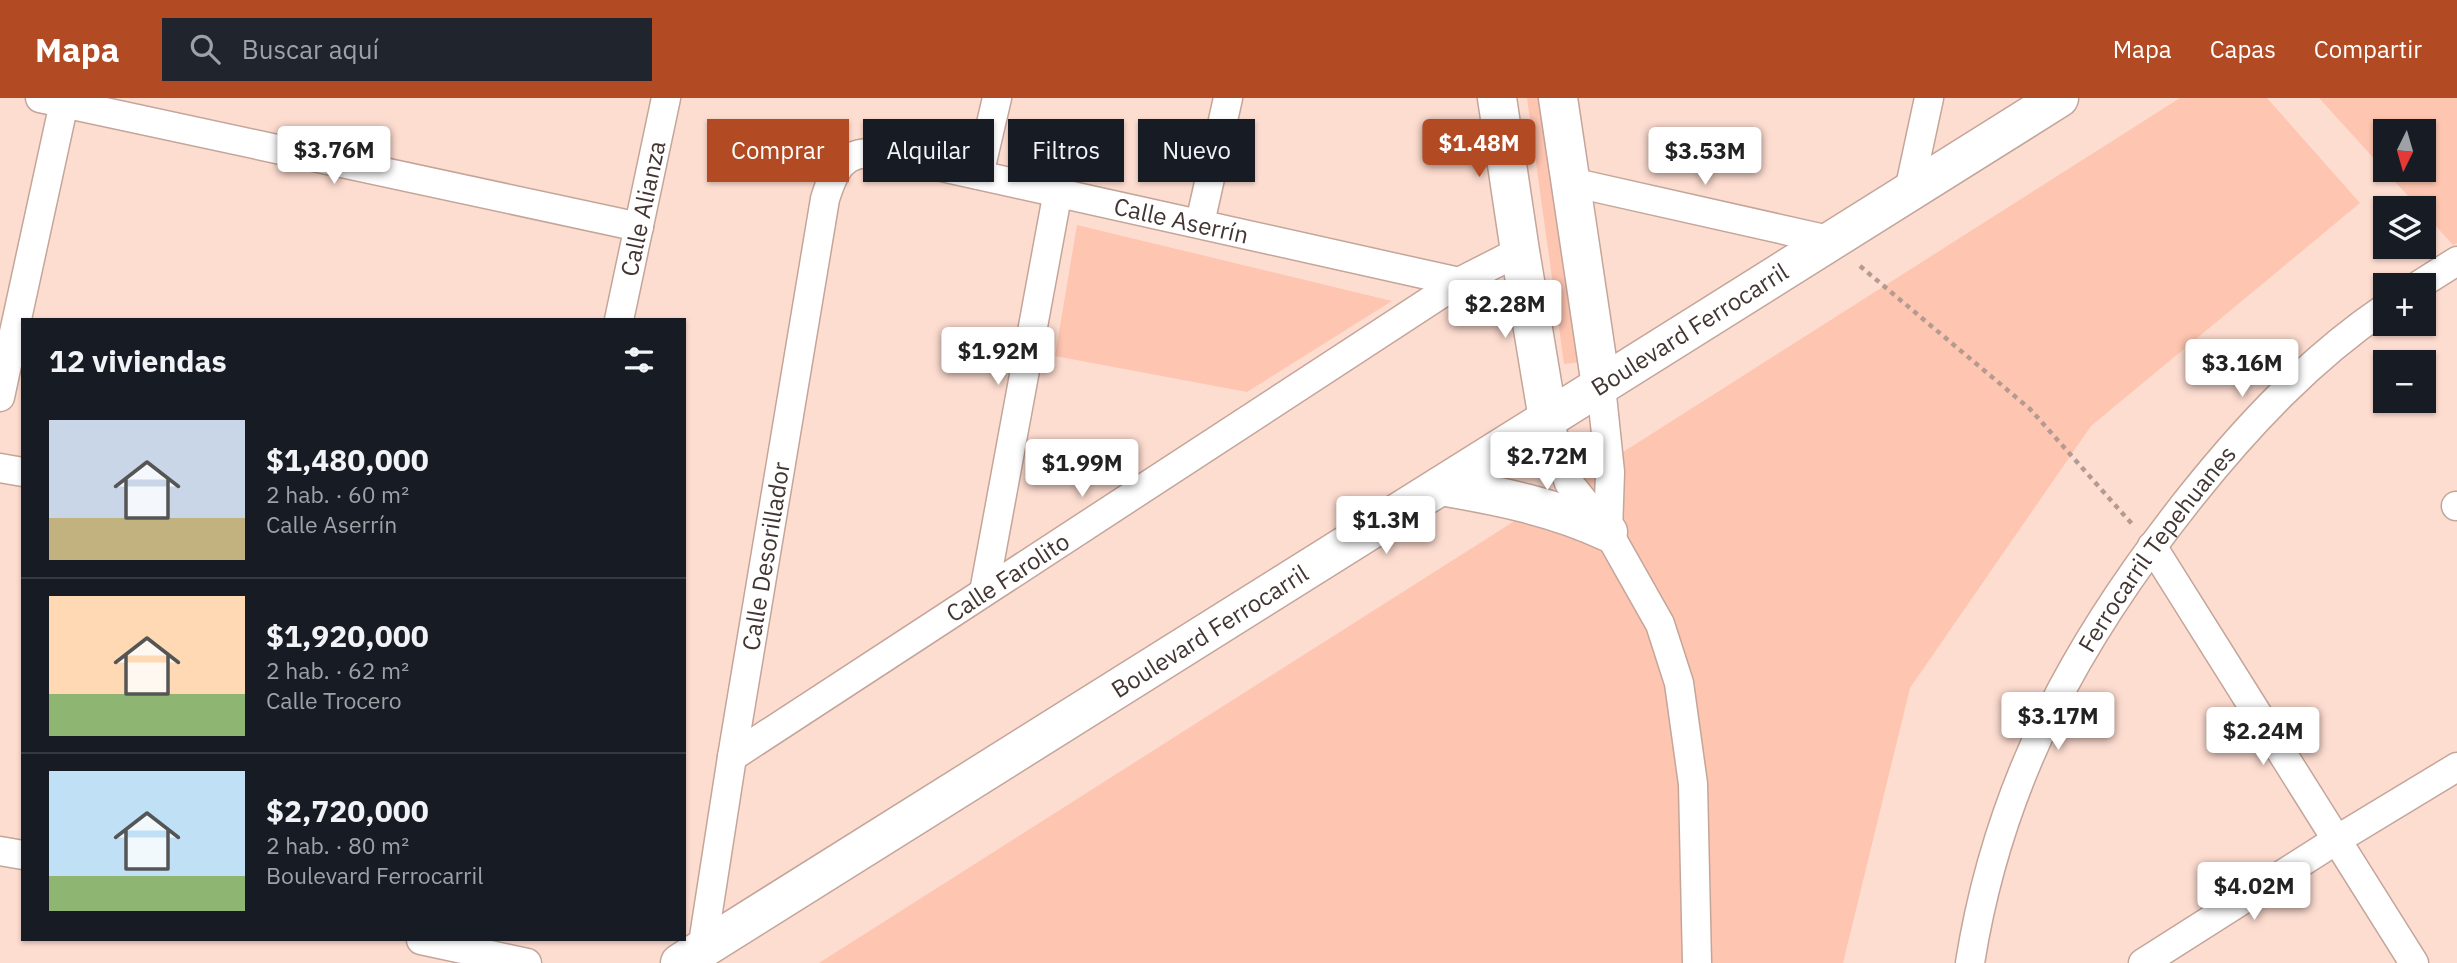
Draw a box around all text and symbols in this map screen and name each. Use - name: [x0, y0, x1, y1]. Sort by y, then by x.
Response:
- search box: [162, 18, 652, 81]
- text: Mapa: [35, 28, 120, 71]
- icon: search: [186, 30, 224, 68]
- text: Buscar aquí: [242, 32, 379, 66]
- text: Mapa: [2113, 33, 2172, 65]
- text: Capas: [2210, 33, 2276, 65]
- text: Compartir: [2314, 33, 2422, 65]
- chip: Comprar: [707, 119, 849, 182]
- chip: Alquilar: [863, 119, 994, 182]
- chip: Filtros: [1008, 119, 1124, 182]
- chip: Nuevo: [1138, 119, 1255, 182]
- north arrow: [2373, 119, 2436, 182]
- map controls: [2373, 119, 2436, 413]
- pin: $1.48M: [1422, 120, 1536, 179]
- pin: $3.76M: [277, 126, 391, 186]
- text: $1.48M: [1438, 127, 1520, 157]
- pin: $3.53M: [1648, 127, 1762, 187]
- text: $3.76M: [293, 134, 375, 164]
- text: $3.53M: [1664, 135, 1746, 165]
- street label: Calle Alianza: [613, 138, 673, 279]
- street label: Calle Aserrín: [1111, 190, 1252, 251]
- button: layers: [2373, 196, 2436, 259]
- street label: Boulevard Ferrocarril: [1585, 255, 1794, 403]
- button: +: [2373, 273, 2436, 336]
- pin: $2.28M: [1448, 280, 1562, 340]
- text: $2.28M: [1464, 288, 1546, 318]
- pin: $1.92M: [941, 328, 1055, 387]
- text: $1.92M: [957, 335, 1039, 365]
- pin: $3.16M: [2185, 340, 2299, 399]
- text: 12 viviendas: [49, 341, 227, 380]
- icon: filters: [620, 341, 658, 379]
- text: $3.16M: [2201, 347, 2283, 377]
- button: −: [2373, 350, 2436, 413]
- pin: $2.72M: [1490, 432, 1604, 492]
- street label: Ferrocarril Tepehuanes: [2070, 438, 2243, 658]
- text: $1,480,000: [266, 440, 429, 479]
- pin: $1.99M: [1025, 440, 1139, 499]
- text: $2.72M: [1506, 440, 1588, 470]
- text: $1.99M: [1041, 447, 1123, 477]
- icon: home: [105, 448, 189, 532]
- street label: Calle Desorillador: [734, 459, 797, 653]
- text: 2 hab. · 60 m²: [266, 479, 409, 509]
- pin: $1.3M: [1337, 496, 1435, 556]
- text: $1.3M: [1352, 504, 1420, 534]
- text: Calle Aserrín: [266, 509, 397, 539]
- street label: Calle Farolito: [940, 525, 1075, 629]
- street label: Boulevard Ferrocarril: [1105, 557, 1314, 705]
- text: $1,920,000: [266, 616, 429, 655]
- icon: home: [105, 624, 189, 708]
- text: 2 hab. · 62 m²: [266, 655, 409, 685]
- text: Calle Trocero: [266, 685, 402, 715]
- pin: $3.17M: [2001, 692, 2115, 752]
- text: $3.17M: [2017, 700, 2099, 730]
- pin: $2.24M: [2206, 708, 2320, 767]
- text: $2.24M: [2222, 715, 2304, 745]
- text: $2,720,000: [266, 791, 429, 830]
- icon: home: [105, 799, 189, 883]
- text: 2 hab. · 80 m²: [266, 830, 409, 860]
- text: Boulevard Ferrocarril: [266, 860, 483, 890]
- pin: $4.02M: [2197, 862, 2311, 922]
- text: $4.02M: [2213, 870, 2295, 900]

